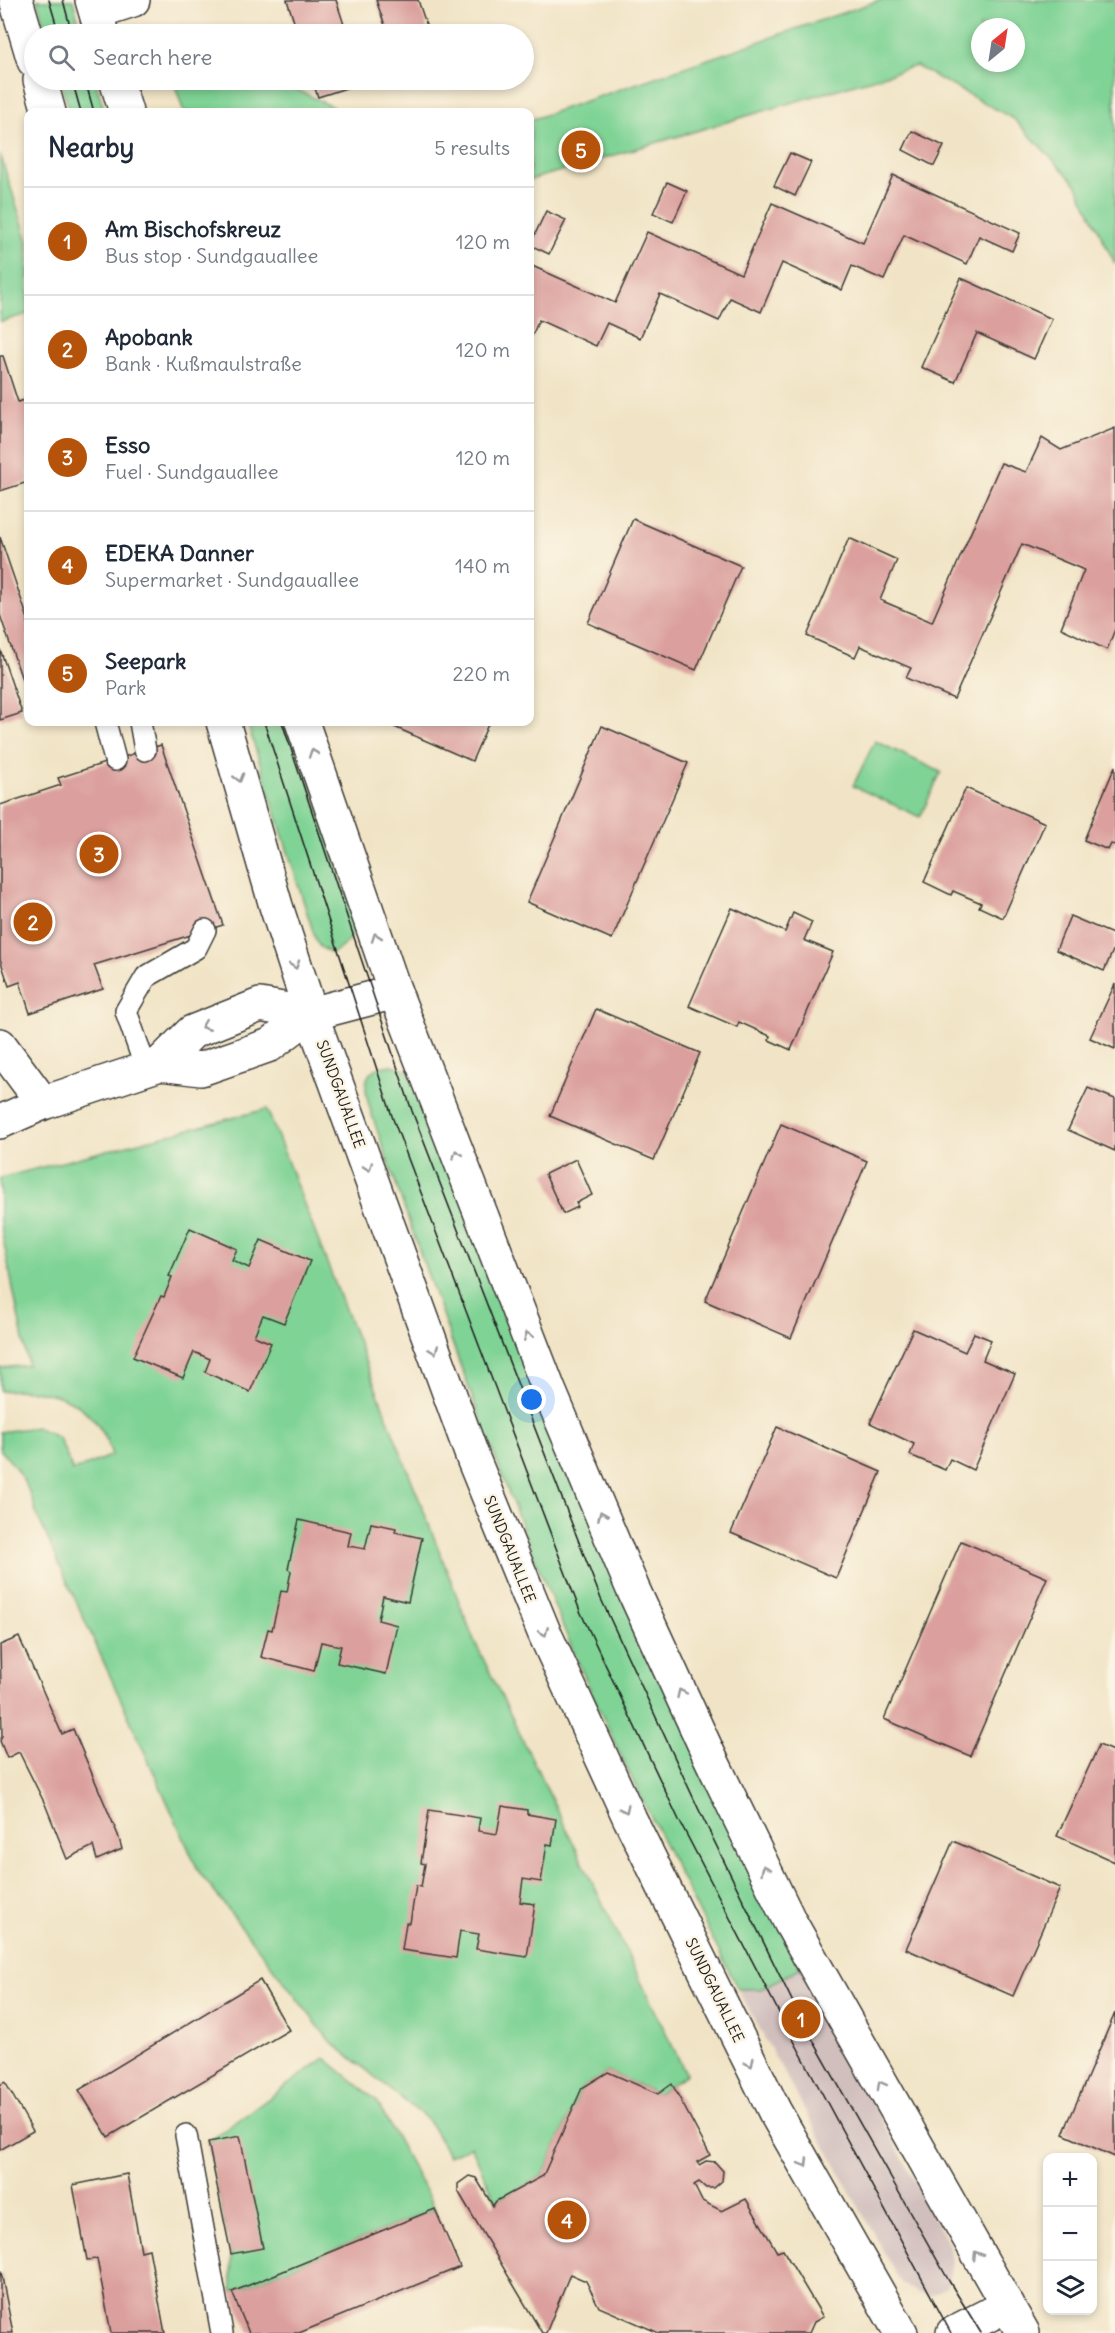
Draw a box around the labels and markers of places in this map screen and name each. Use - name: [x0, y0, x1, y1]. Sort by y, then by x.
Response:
- pin: 5: [562, 128, 600, 172]
- pin: 3: [80, 832, 118, 876]
- pin: 2: [14, 900, 52, 944]
- pin: 1: [782, 1996, 820, 2042]
- pin: 4: [548, 2198, 586, 2242]

